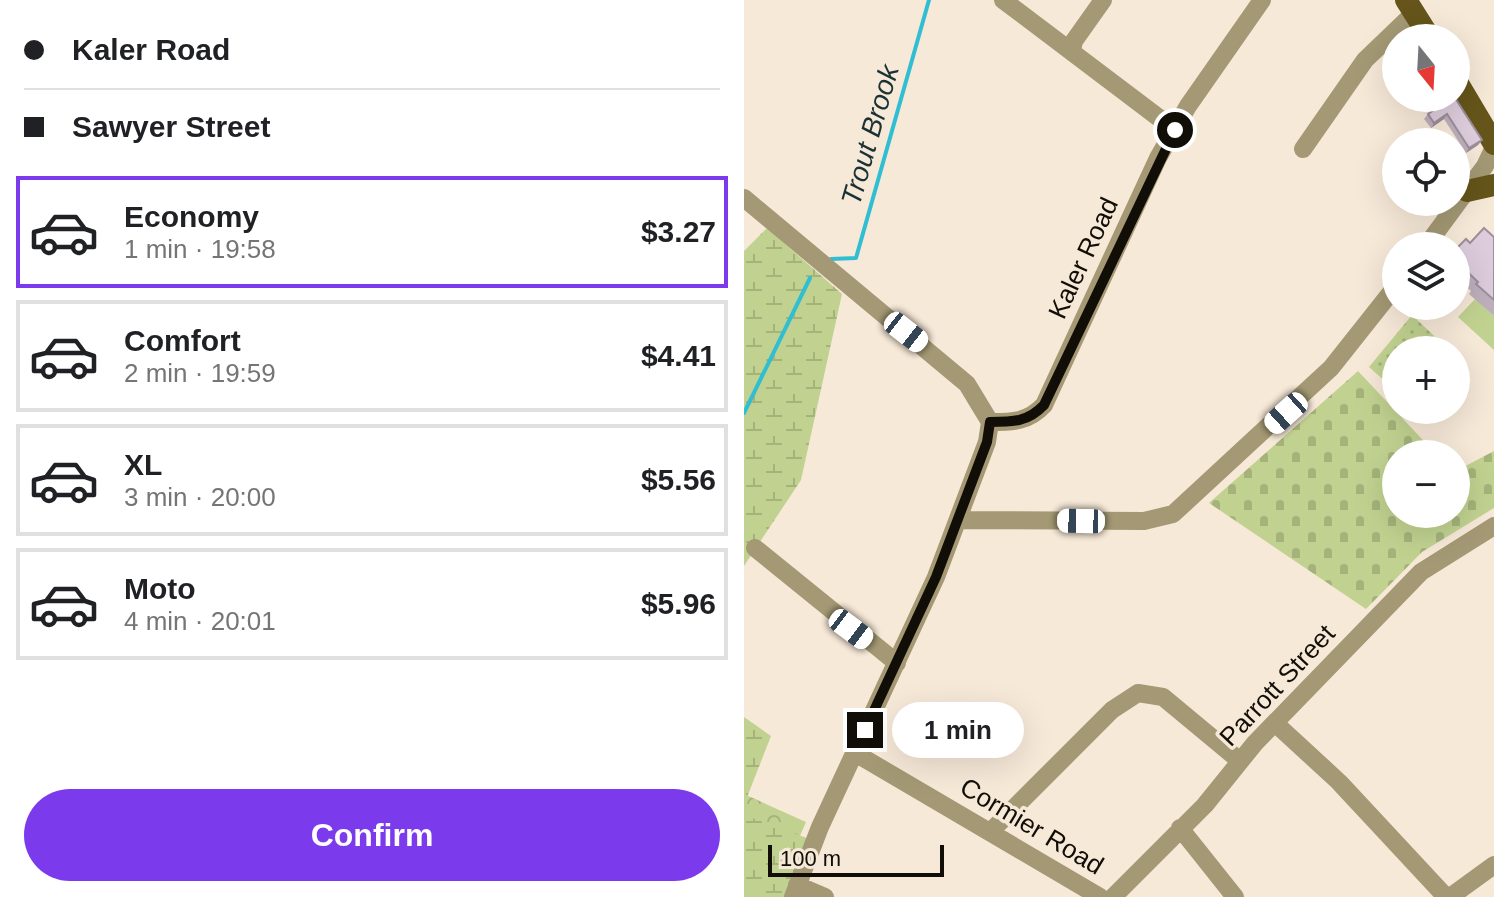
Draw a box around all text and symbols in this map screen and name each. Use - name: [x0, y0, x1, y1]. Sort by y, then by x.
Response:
- north arrow: [1382, 24, 1470, 112]
- map controls: [1382, 24, 1470, 528]
- text: Kaler Road: [72, 33, 230, 66]
- water label: Trout Brook: [835, 60, 905, 209]
- text: Sawyer Street: [72, 110, 270, 143]
- route start: [1157, 112, 1193, 148]
- button: locate: [1382, 128, 1470, 216]
- street label: Kaler Road: [1042, 193, 1124, 323]
- icon: car: [28, 196, 100, 268]
- text: Economy: [124, 200, 259, 233]
- text: $3.27: [641, 215, 716, 248]
- button: layers: [1382, 232, 1470, 320]
- text: 1 min · 19:58: [124, 234, 276, 264]
- car: [880, 308, 932, 356]
- icon: car: [28, 320, 100, 392]
- text: Comfort: [124, 324, 241, 357]
- button: +: [1382, 336, 1470, 424]
- text: $4.41: [641, 339, 716, 372]
- text: 2 min · 19:59: [124, 358, 276, 388]
- car: [1260, 388, 1312, 438]
- button: −: [1382, 440, 1470, 528]
- icon: car: [28, 444, 100, 516]
- text: XL: [124, 448, 162, 481]
- text: $5.56: [641, 463, 716, 496]
- text: 3 min · 20:00: [124, 482, 276, 512]
- car: [1057, 509, 1105, 533]
- icon: car: [28, 568, 100, 640]
- text: Moto: [124, 572, 196, 605]
- text: $5.96: [641, 587, 716, 620]
- car: [825, 605, 877, 653]
- text: 4 min · 20:01: [124, 606, 276, 636]
- street label: Parrott Street: [1213, 618, 1341, 752]
- callout: 1 min: [893, 702, 1025, 758]
- route end: [847, 712, 883, 748]
- text: 1 min: [924, 715, 992, 745]
- street label: Cormier Road: [955, 771, 1109, 881]
- button: Confirm: [24, 789, 720, 881]
- scale bar: [768, 841, 944, 877]
- text: 100 m: [780, 846, 841, 871]

